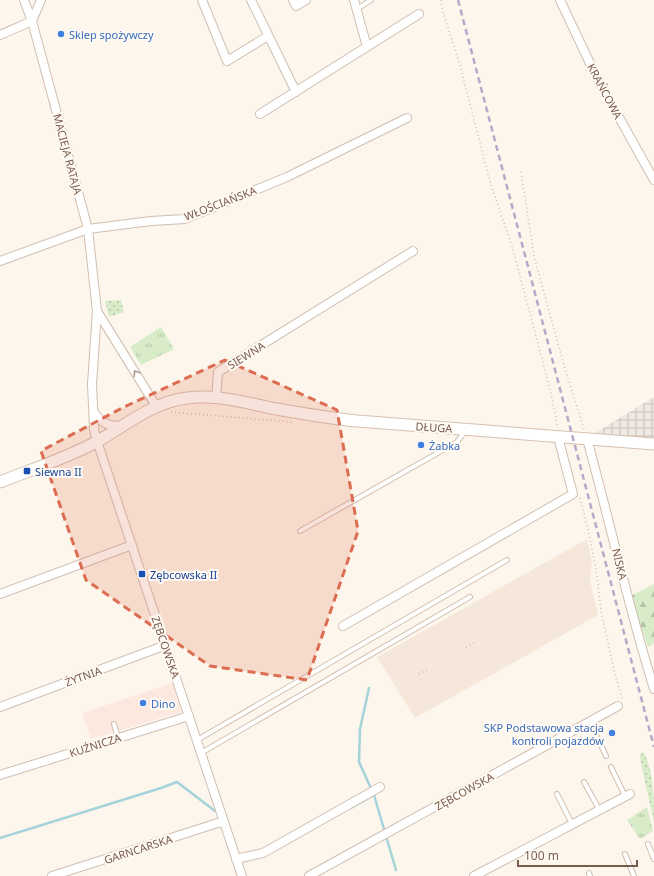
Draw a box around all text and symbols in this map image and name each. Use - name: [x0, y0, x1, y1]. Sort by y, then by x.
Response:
- place label: Sklep spożywczy: [69, 27, 154, 42]
- marker: Sklep spożywczy: [56, 29, 66, 39]
- street label: KRAŃCOWA: [584, 61, 626, 122]
- street label: MACIEJA RATAJA: [50, 112, 86, 197]
- street label: WŁOŚCIAŃSKA: [182, 182, 259, 224]
- street label: SIEWNA: [224, 337, 268, 372]
- one-way arrow: [133, 370, 140, 377]
- street label: DŁUGA: [415, 418, 454, 436]
- place label: Żabka: [429, 438, 460, 453]
- marker: Żabka: [416, 440, 426, 450]
- place label: Siewna II: [35, 464, 82, 479]
- marker: Siewna II: [22, 466, 32, 476]
- street label: NISKA: [609, 547, 631, 582]
- place label: Zębcowska II: [150, 567, 218, 582]
- marker: Zębcowska II: [137, 569, 147, 579]
- street label: ZĘBCOWSKA: [148, 614, 184, 681]
- street label: ŻYTNIA: [63, 662, 104, 690]
- place label: Dino: [151, 696, 176, 711]
- marker: Dino: [138, 698, 148, 708]
- place label: SKP Podstawowa stacja kontroli pojazdów: [484, 720, 604, 748]
- marker: SKP Podstawowa stacja kontroli pojazdów: [607, 728, 617, 738]
- street label: KUŹNICZA: [67, 729, 124, 760]
- street label: ZĘBCOWSKA: [432, 768, 497, 813]
- street label: GARNCARSKA: [102, 831, 175, 867]
- scale bar: [518, 842, 637, 868]
- text: 100 m: [524, 847, 559, 864]

